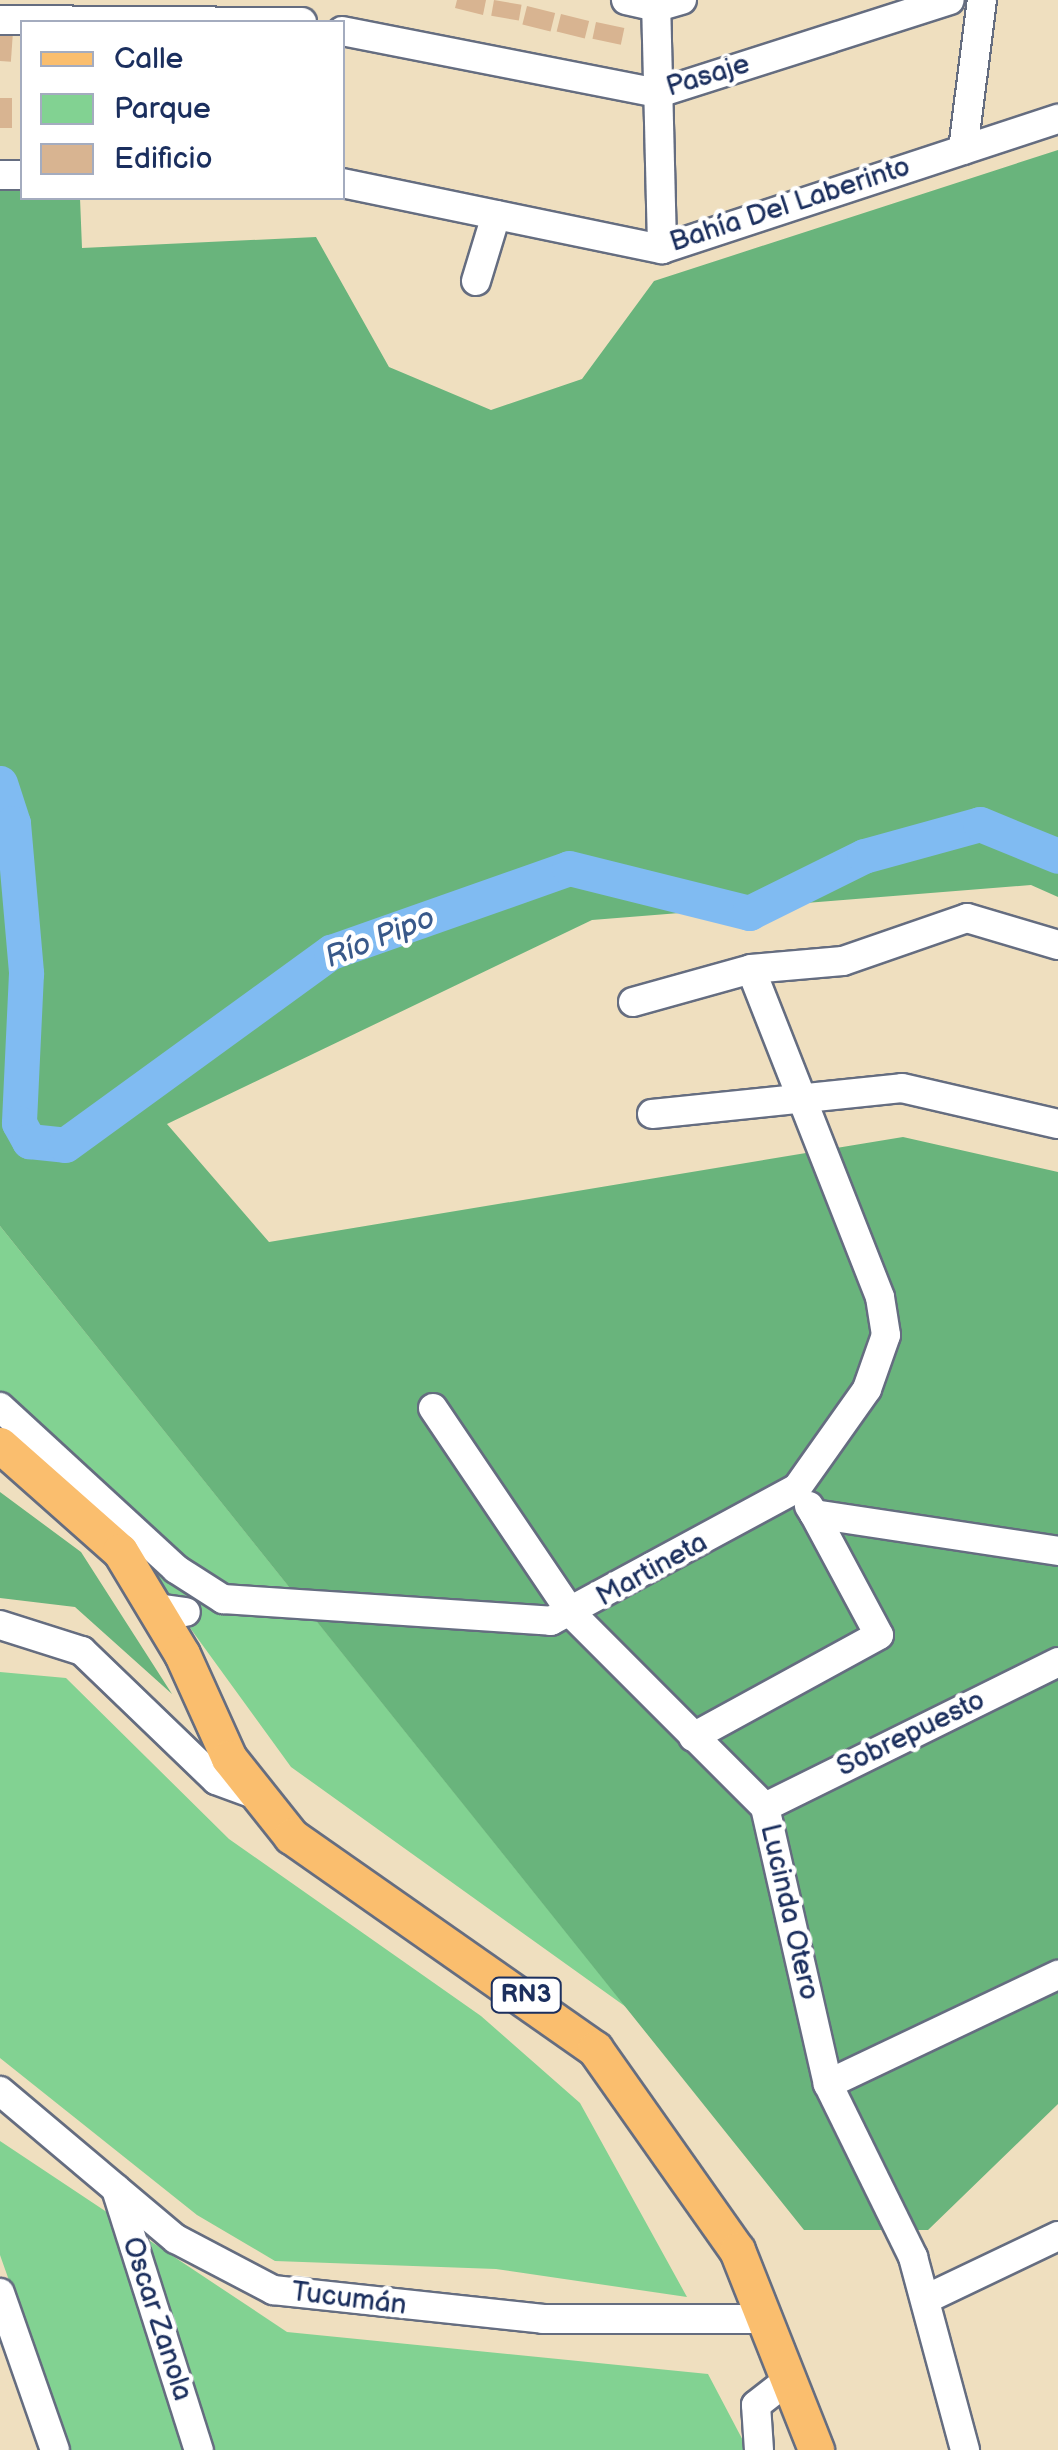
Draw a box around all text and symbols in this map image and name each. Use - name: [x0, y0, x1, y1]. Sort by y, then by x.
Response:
- legend: [20, 20, 345, 200]
- text: Calle: [114, 41, 183, 77]
- street label: Pasaje: [662, 47, 754, 105]
- text: Parque: [114, 91, 211, 127]
- text: Edificio: [114, 141, 213, 177]
- street label: Bahía Del Laberinto: [666, 150, 914, 260]
- water label: Río Pipo: [320, 900, 440, 976]
- street label: Martineta: [591, 1526, 713, 1614]
- street label: Sobrepuesto: [832, 1684, 990, 1784]
- street label: Lucinda Otero: [752, 1821, 826, 2003]
- road number: RN3: [488, 1975, 564, 2015]
- street label: Oscar Zanola: [115, 2233, 199, 2405]
- street label: Tucumán: [290, 2275, 408, 2323]

